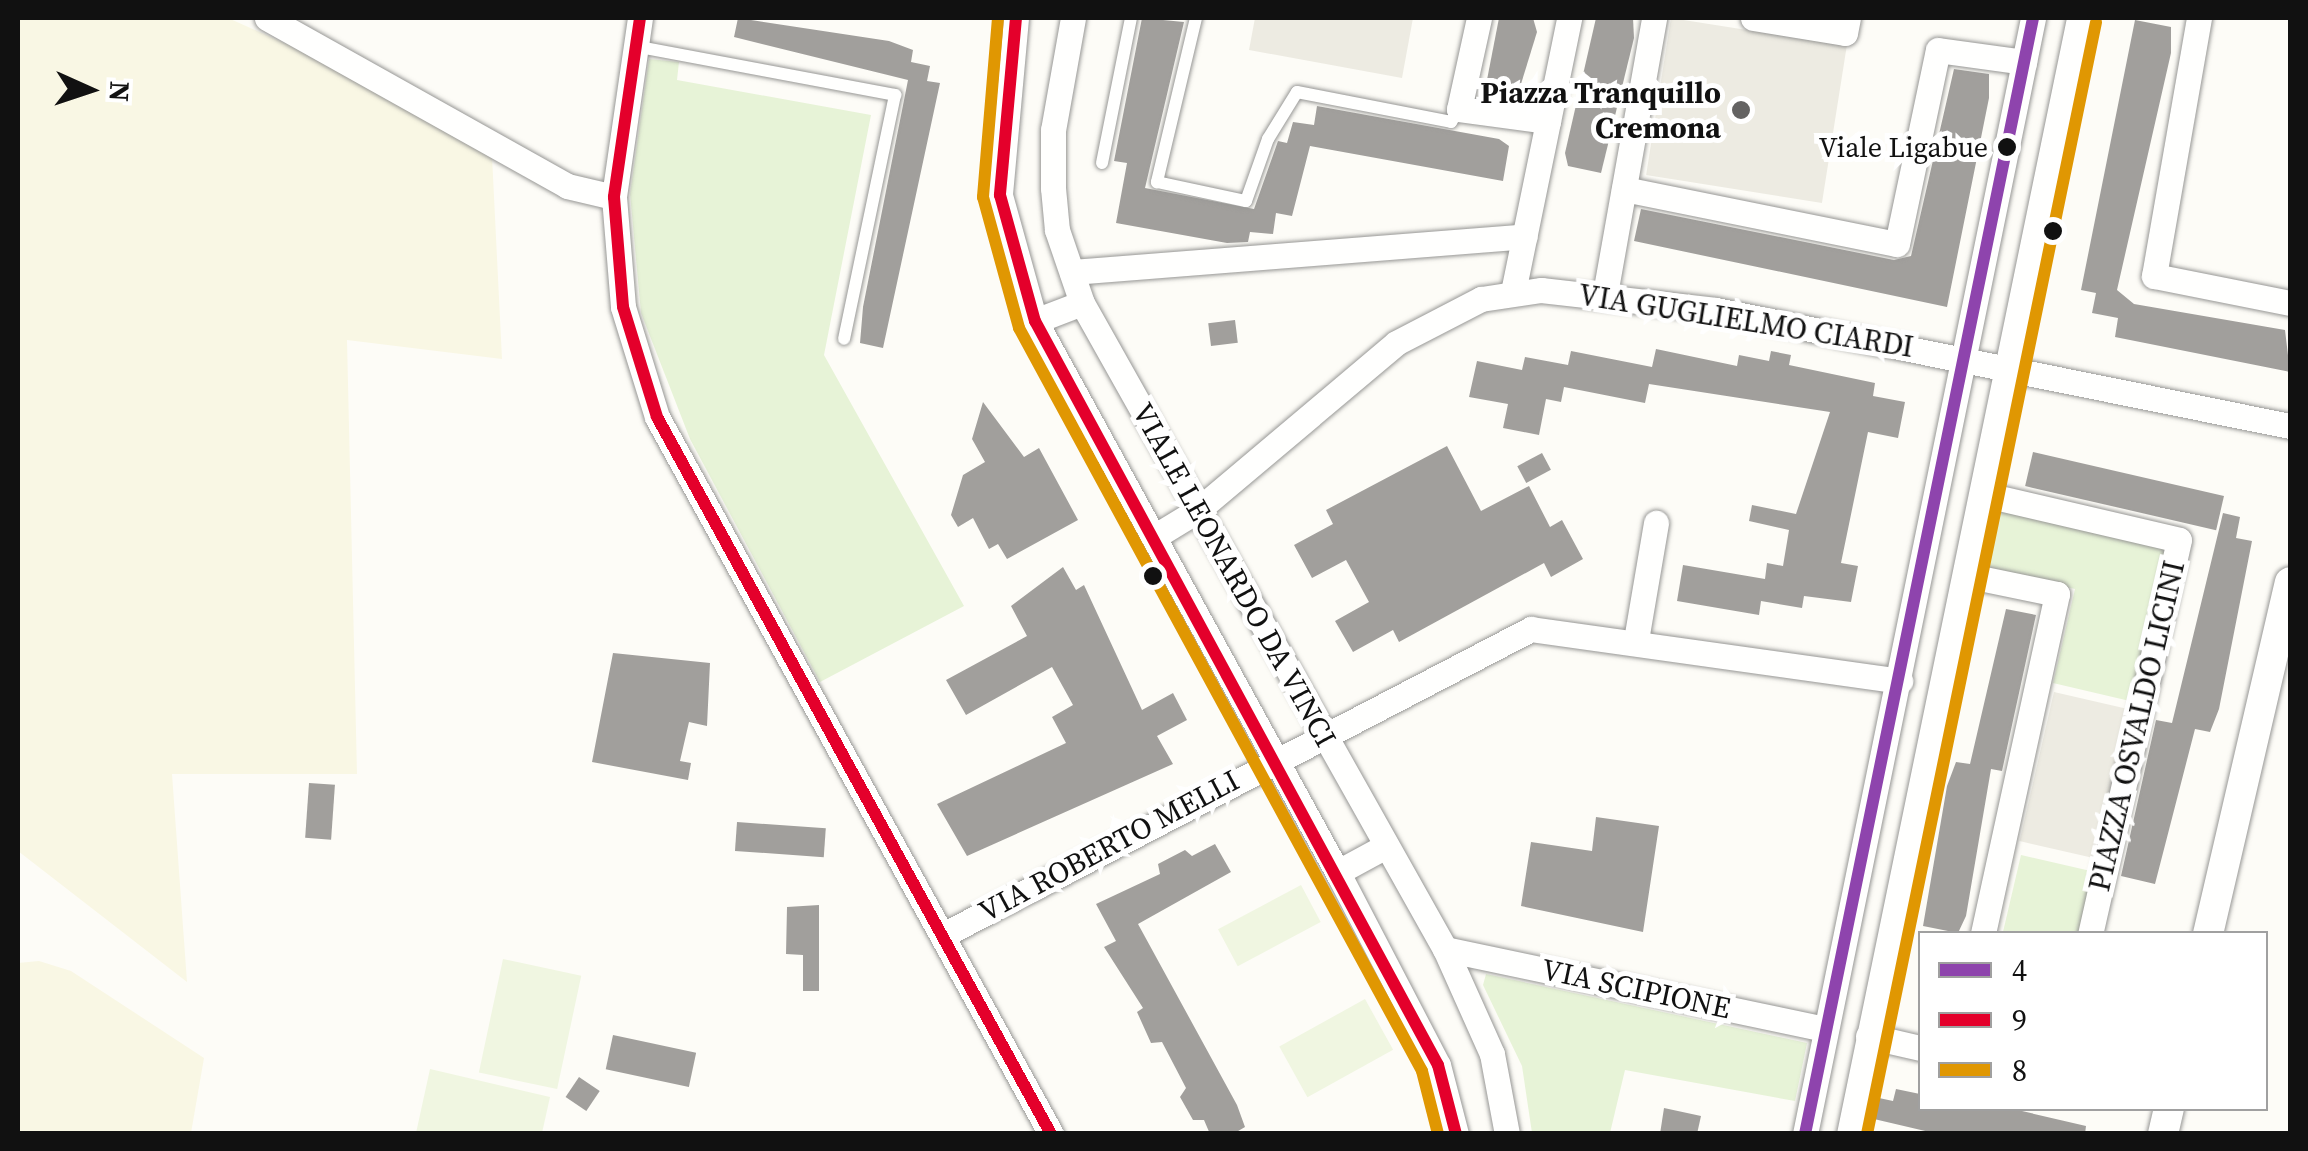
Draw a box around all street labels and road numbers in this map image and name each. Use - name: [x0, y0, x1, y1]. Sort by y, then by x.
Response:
- street label: VIA GUGLIELMO CIARDI: [1576, 277, 1916, 365]
- street label: VIALE LEONARDO DA VINCI: [1124, 396, 1344, 754]
- street label: PIAZZA OSVALDO LICINI: [2081, 557, 2193, 895]
- street label: VIA ROBERTO MELLI: [973, 762, 1245, 930]
- street label: VIA SCIPIONE: [1538, 951, 1734, 1027]

